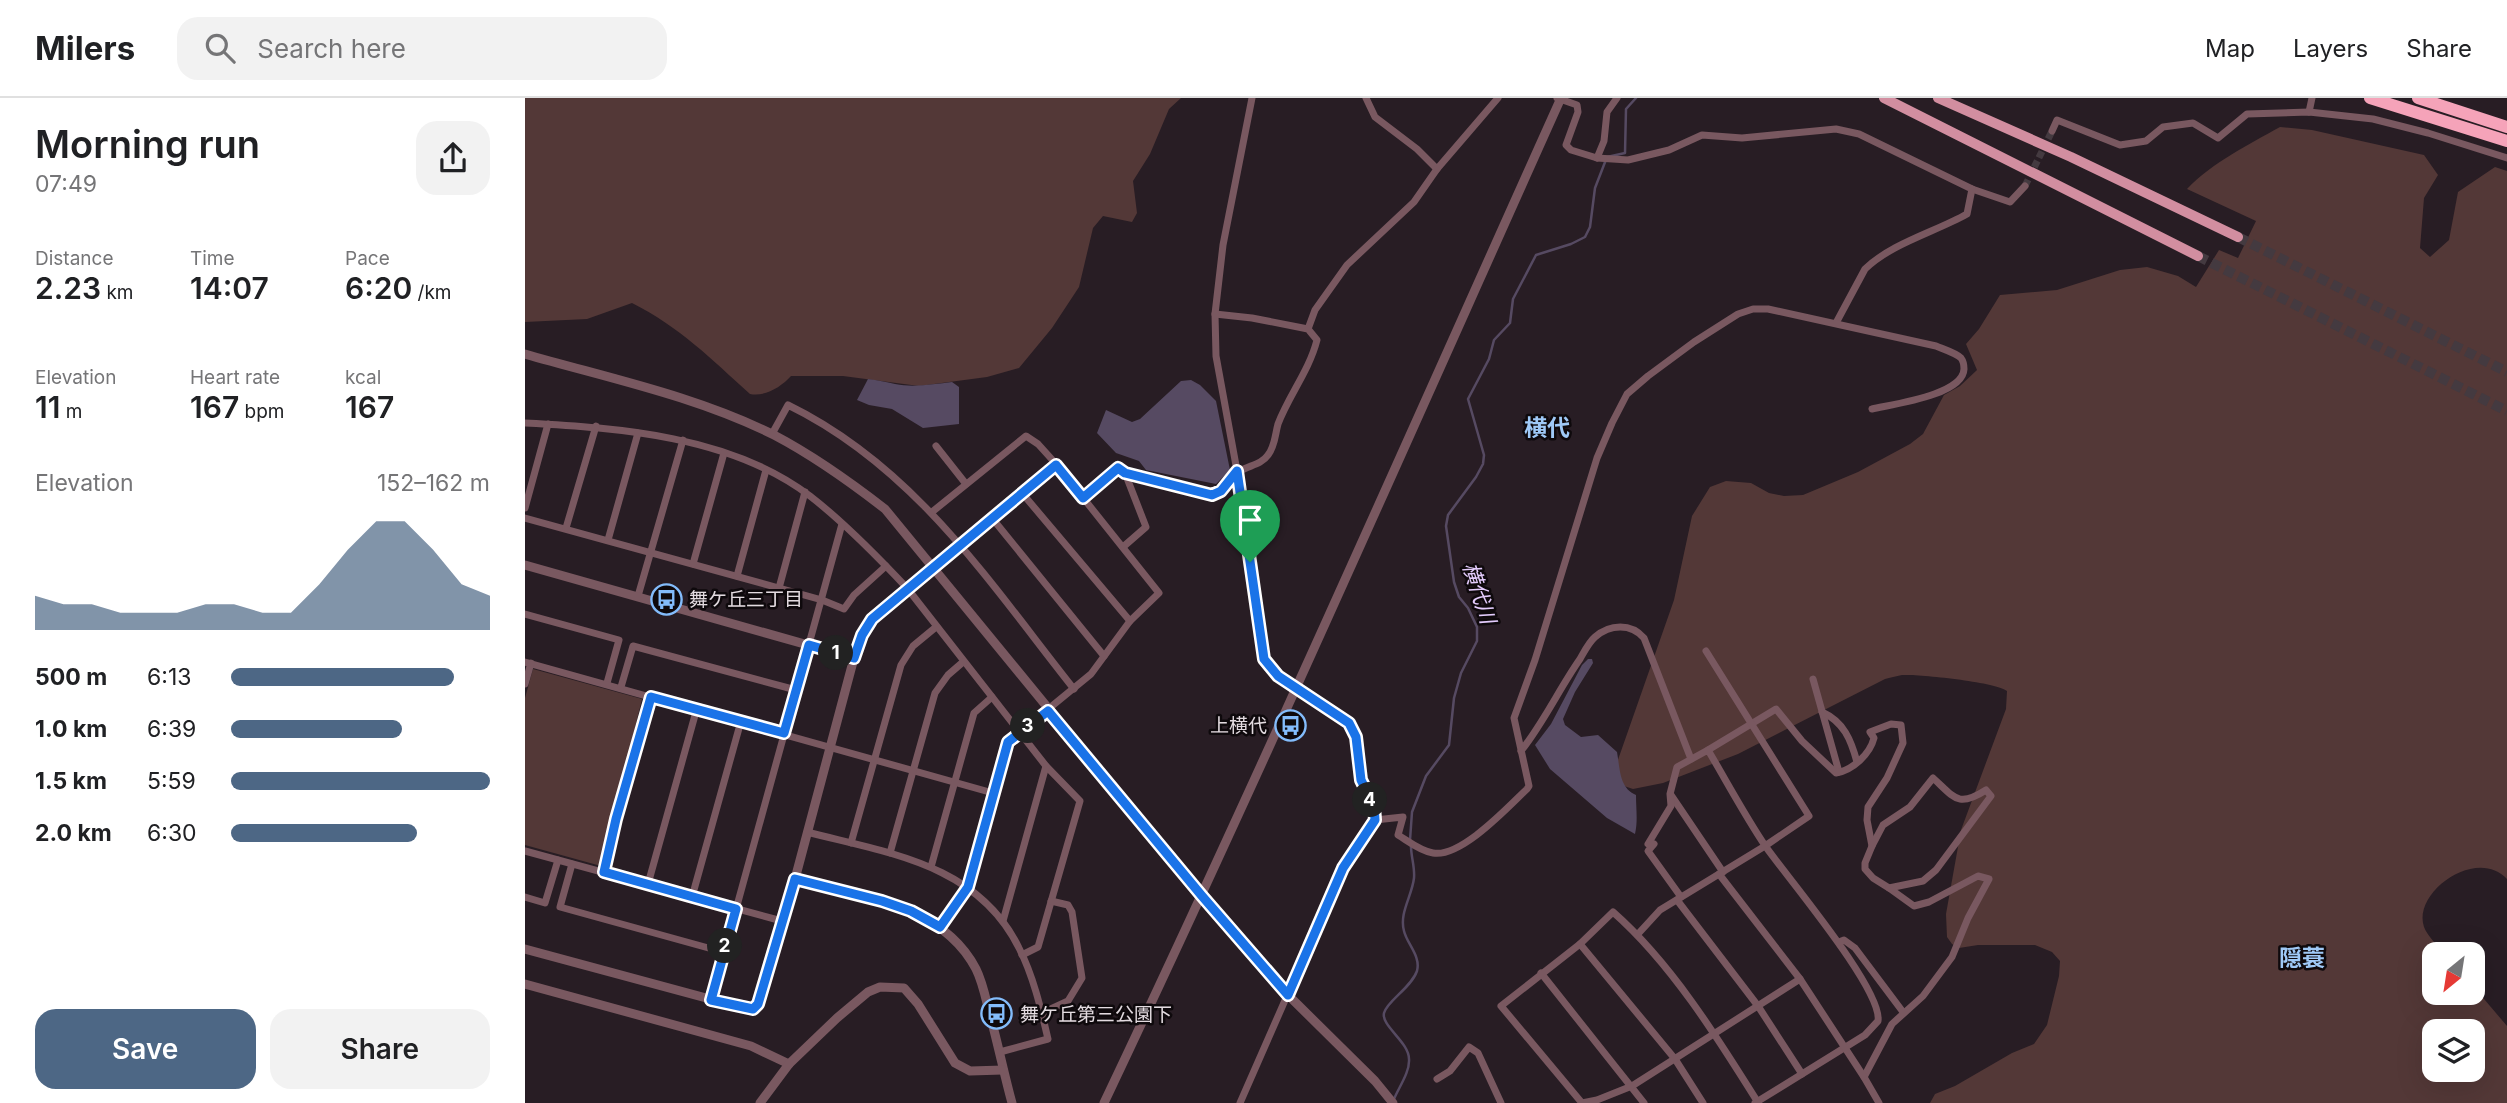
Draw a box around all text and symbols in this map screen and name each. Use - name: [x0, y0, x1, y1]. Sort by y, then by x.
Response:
- search box: [177, 17, 667, 80]
- text: Milers: [35, 28, 135, 68]
- icon: search: [201, 29, 239, 67]
- text: Search here: [257, 33, 406, 64]
- text: Map: [2205, 34, 2255, 63]
- text: Layers: [2293, 34, 2368, 63]
- text: Share: [2406, 34, 2472, 63]
- text: Morning run: [35, 121, 260, 167]
- button: share: [416, 121, 490, 195]
- text: 07:49: [35, 170, 97, 198]
- text: Distance: [35, 247, 113, 270]
- text: Time: [190, 247, 235, 270]
- text: Pace: [345, 247, 390, 270]
- text: 2.23: [35, 270, 101, 306]
- text: 14:07: [190, 270, 269, 306]
- text: 6:20: [345, 270, 412, 306]
- text: km: [101, 281, 133, 304]
- text: /km: [412, 281, 452, 304]
- text: Elevation: [35, 366, 116, 389]
- text: Heart rate: [190, 366, 280, 389]
- text: kcal: [345, 366, 381, 389]
- text: 11: [35, 389, 60, 425]
- text: 167: [190, 389, 239, 425]
- text: 167: [345, 389, 394, 425]
- text: m: [60, 400, 82, 423]
- text: bpm: [239, 400, 284, 423]
- district label: 横代: [1524, 414, 1570, 442]
- text: Elevation: [35, 469, 134, 497]
- text: 152–162 m: [377, 469, 490, 497]
- pin: [1220, 490, 1280, 562]
- icon: arrive: [1231, 501, 1269, 539]
- water label: 横代川: [1458, 559, 1502, 629]
- bus stop icon: 舞ケ丘三丁目: [649, 582, 683, 616]
- place label: 舞ケ丘三丁目: [689, 588, 803, 611]
- pin: 1: [819, 636, 853, 670]
- text: 1: [831, 641, 840, 664]
- text: 500 m: [35, 663, 107, 691]
- text: 6:13: [147, 663, 191, 691]
- pin: 3: [1011, 708, 1045, 744]
- bus stop icon: 上横代: [1273, 708, 1307, 742]
- text: 3: [1021, 714, 1034, 737]
- place label: 上横代: [1210, 714, 1267, 737]
- text: 1.0 km: [35, 715, 107, 743]
- text: 6:39: [147, 715, 196, 743]
- text: 1.5 km: [35, 767, 107, 795]
- text: 5:59: [147, 767, 196, 795]
- pin: 4: [1353, 782, 1387, 818]
- text: 4: [1363, 788, 1376, 811]
- text: 2.0 km: [35, 819, 112, 847]
- text: 6:30: [147, 819, 197, 847]
- pin: 2: [707, 928, 743, 964]
- text: 2: [719, 934, 730, 957]
- north arrow: [2422, 942, 2485, 1004]
- map controls: [2422, 942, 2485, 1082]
- district label: 隠蓑: [2279, 944, 2325, 972]
- bus stop icon: 舞ケ丘第三公園下: [980, 997, 1014, 1031]
- place label: 舞ケ丘第三公園下: [1020, 1003, 1172, 1026]
- button: Save: [35, 1009, 256, 1089]
- button: Share: [270, 1009, 490, 1089]
- button: layers: [2422, 1019, 2485, 1082]

